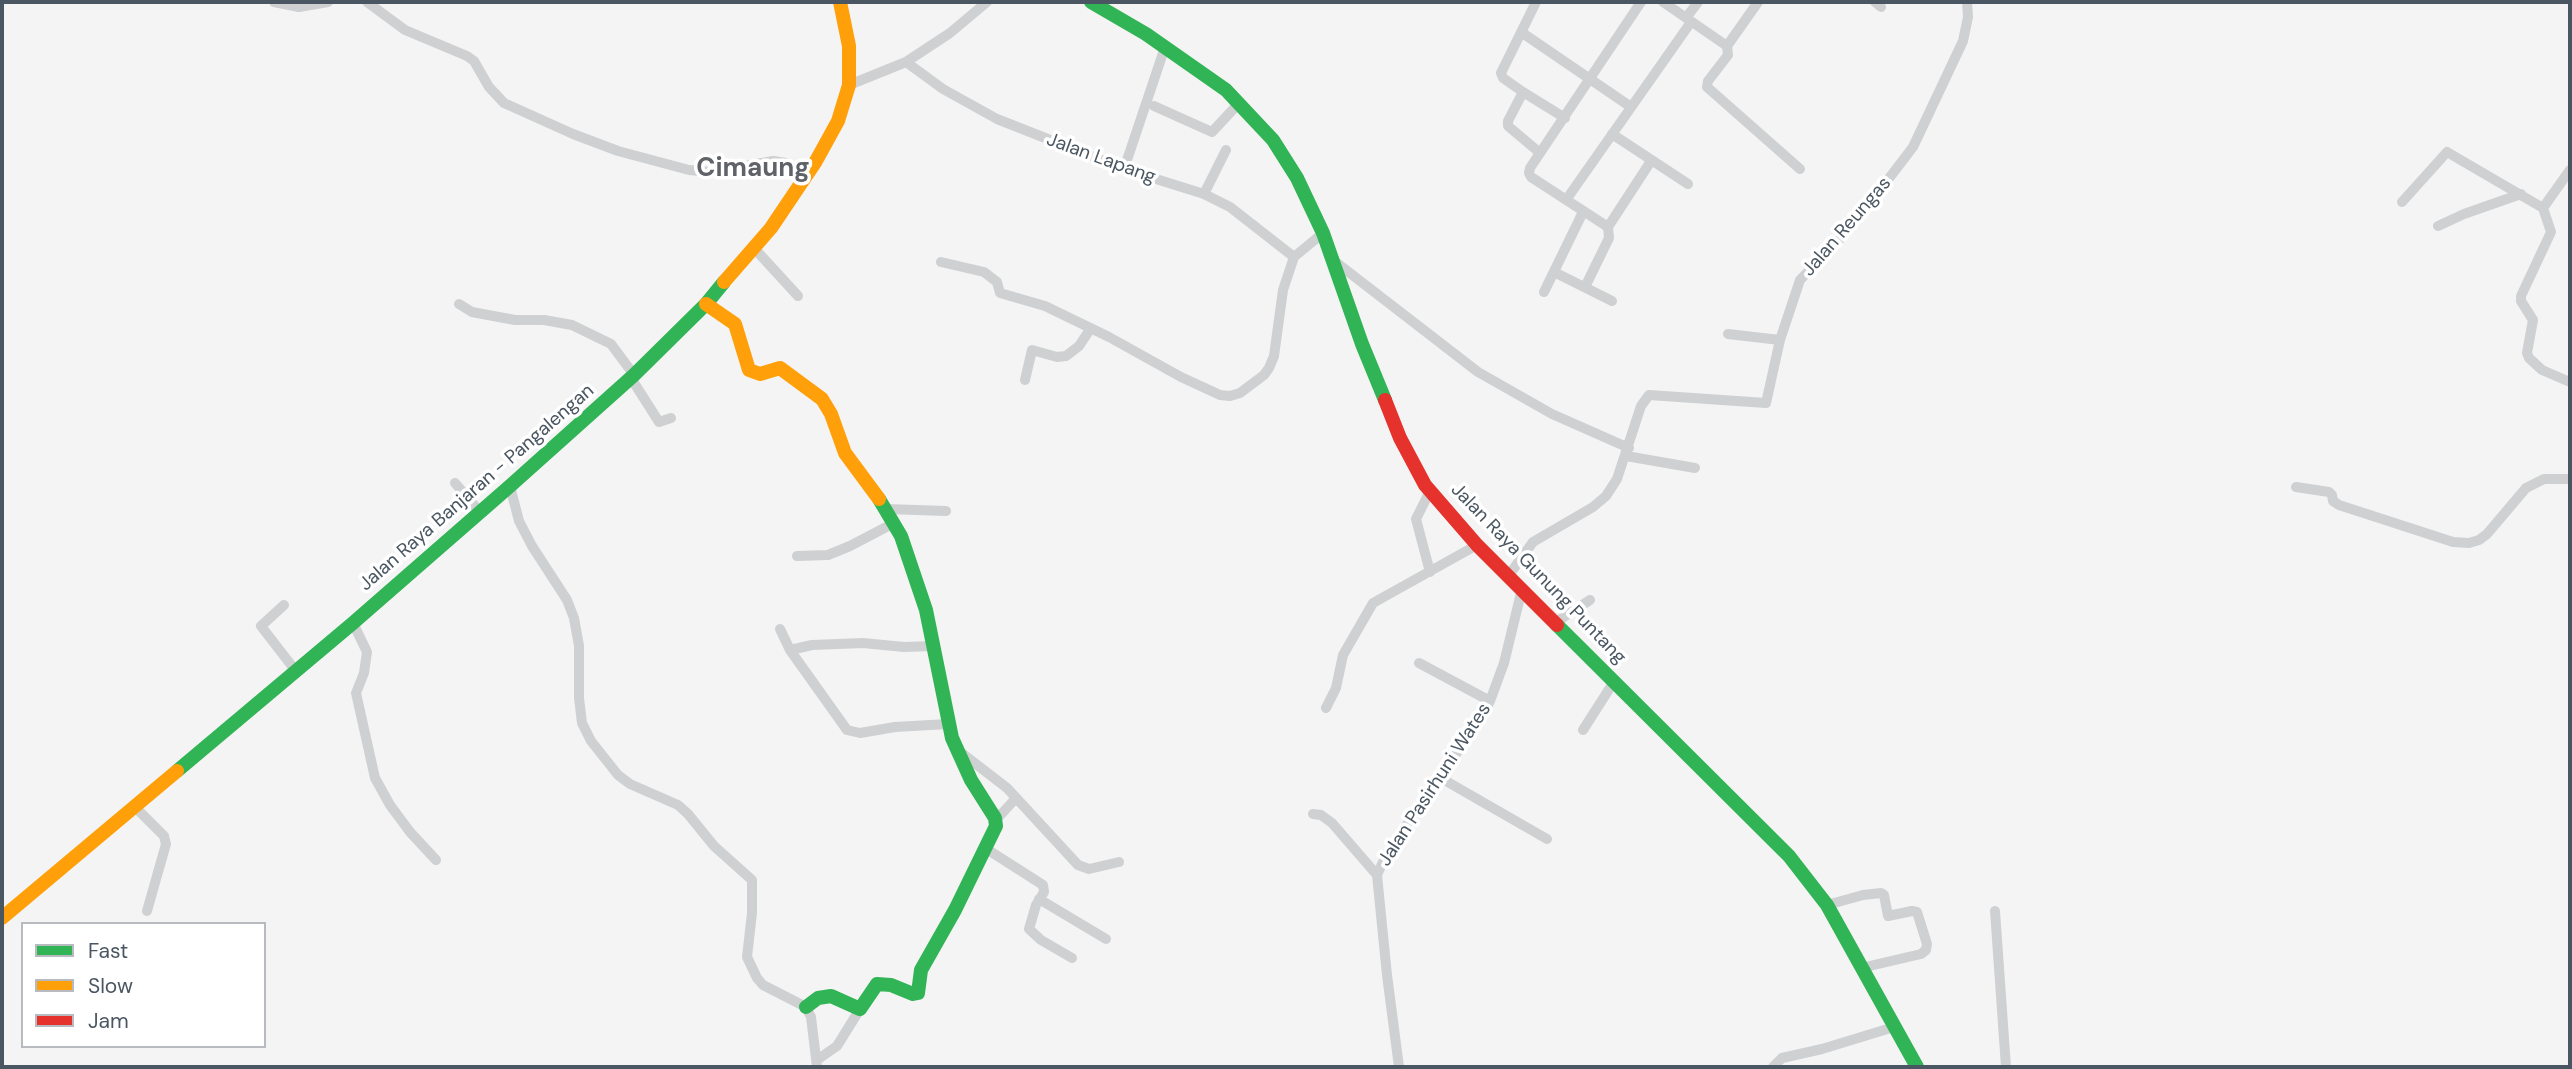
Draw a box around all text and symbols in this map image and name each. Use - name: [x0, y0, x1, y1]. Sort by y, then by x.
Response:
- street label: Jalan Lapang: [1043, 129, 1159, 189]
- district label: Cimaung: [696, 153, 810, 185]
- street label: Jalan Reungas: [1798, 173, 1896, 281]
- street label: Jalan Raya Banjaran - Pangalengan: [355, 380, 599, 596]
- street label: Jalan Raya Gunung Puntang: [1446, 479, 1630, 669]
- street label: Jalan Pasirhuni Wates: [1374, 699, 1496, 871]
- legend: [21, 922, 266, 1048]
- text: Fast: [88, 937, 128, 965]
- text: Slow: [88, 972, 133, 1000]
- text: Jam: [88, 1007, 129, 1035]

